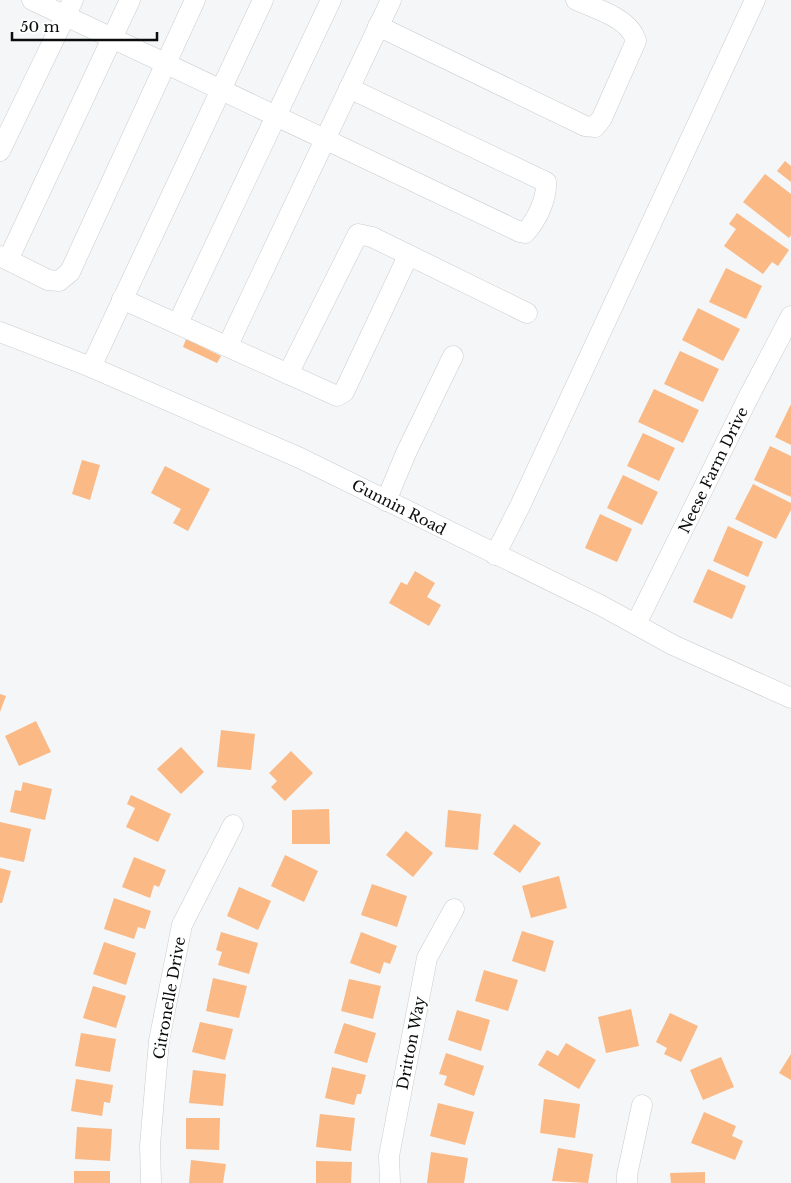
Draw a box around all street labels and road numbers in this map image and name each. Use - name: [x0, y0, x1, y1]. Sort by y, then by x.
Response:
- street label: Neese Farm Drive: [674, 404, 752, 536]
- street label: Gunnin Road: [349, 475, 449, 539]
- street label: Citronelle Drive: [149, 935, 189, 1061]
- street label: Dritton Way: [393, 994, 429, 1091]

